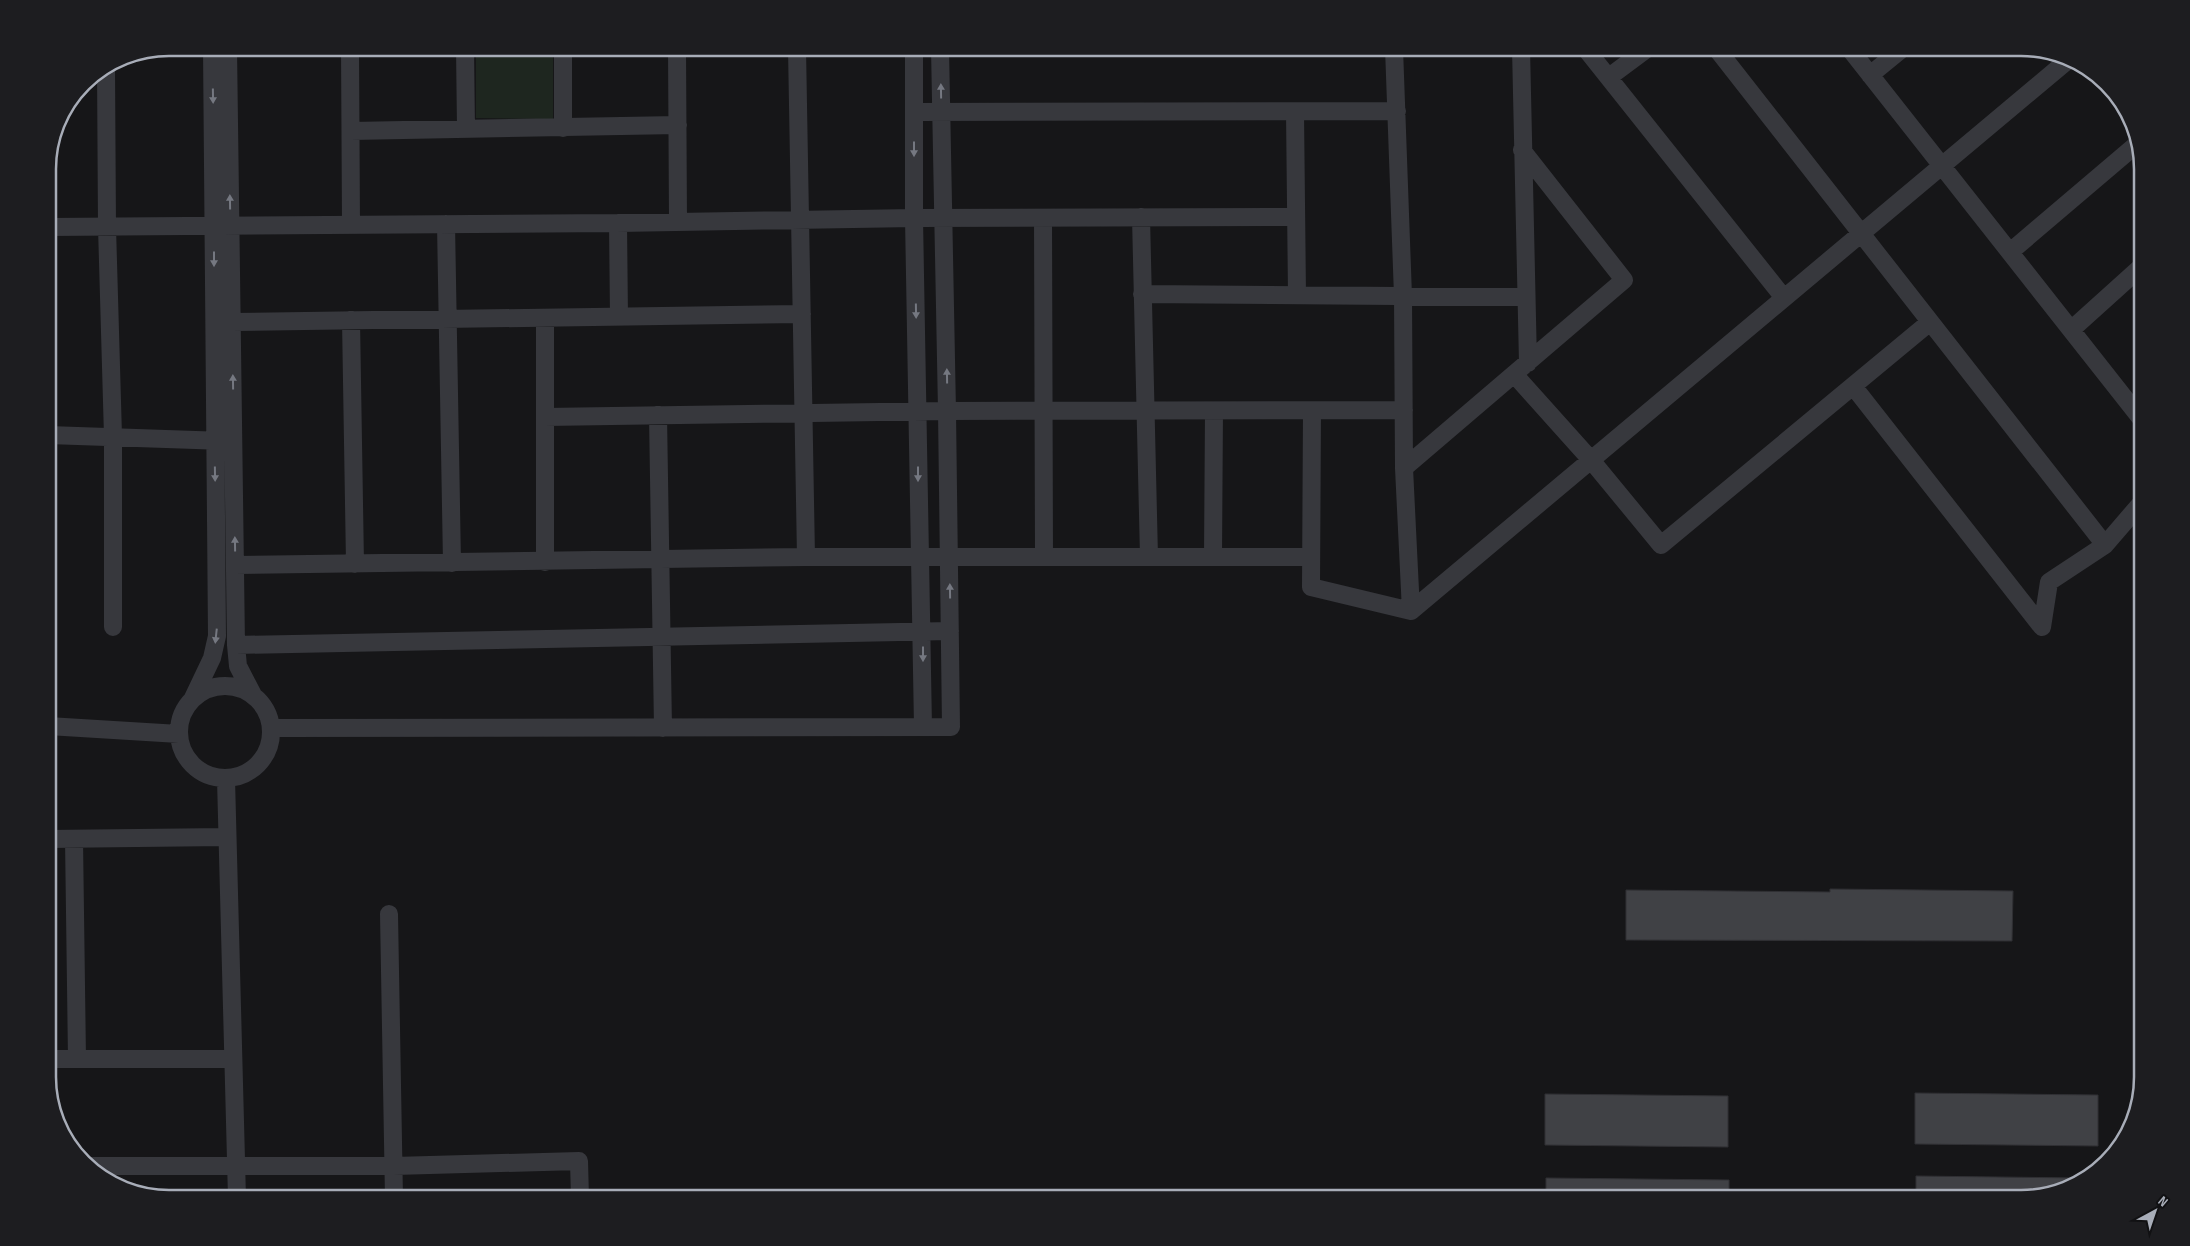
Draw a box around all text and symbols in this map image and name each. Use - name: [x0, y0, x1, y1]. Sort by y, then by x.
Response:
- one-way arrow: [937, 82, 945, 98]
- one-way arrow: [209, 88, 217, 104]
- one-way arrow: [910, 141, 918, 157]
- one-way arrow: [226, 193, 234, 209]
- one-way arrow: [210, 251, 218, 267]
- one-way arrow: [912, 303, 920, 319]
- one-way arrow: [943, 367, 951, 383]
- one-way arrow: [229, 373, 237, 389]
- one-way arrow: [211, 466, 219, 482]
- one-way arrow: [914, 466, 922, 482]
- one-way arrow: [231, 536, 239, 552]
- one-way arrow: [945, 582, 953, 598]
- one-way arrow: [212, 628, 220, 644]
- one-way arrow: [919, 646, 927, 662]
- north arrow: [2130, 1186, 2180, 1236]
- text: N: [2155, 1193, 2171, 1210]

